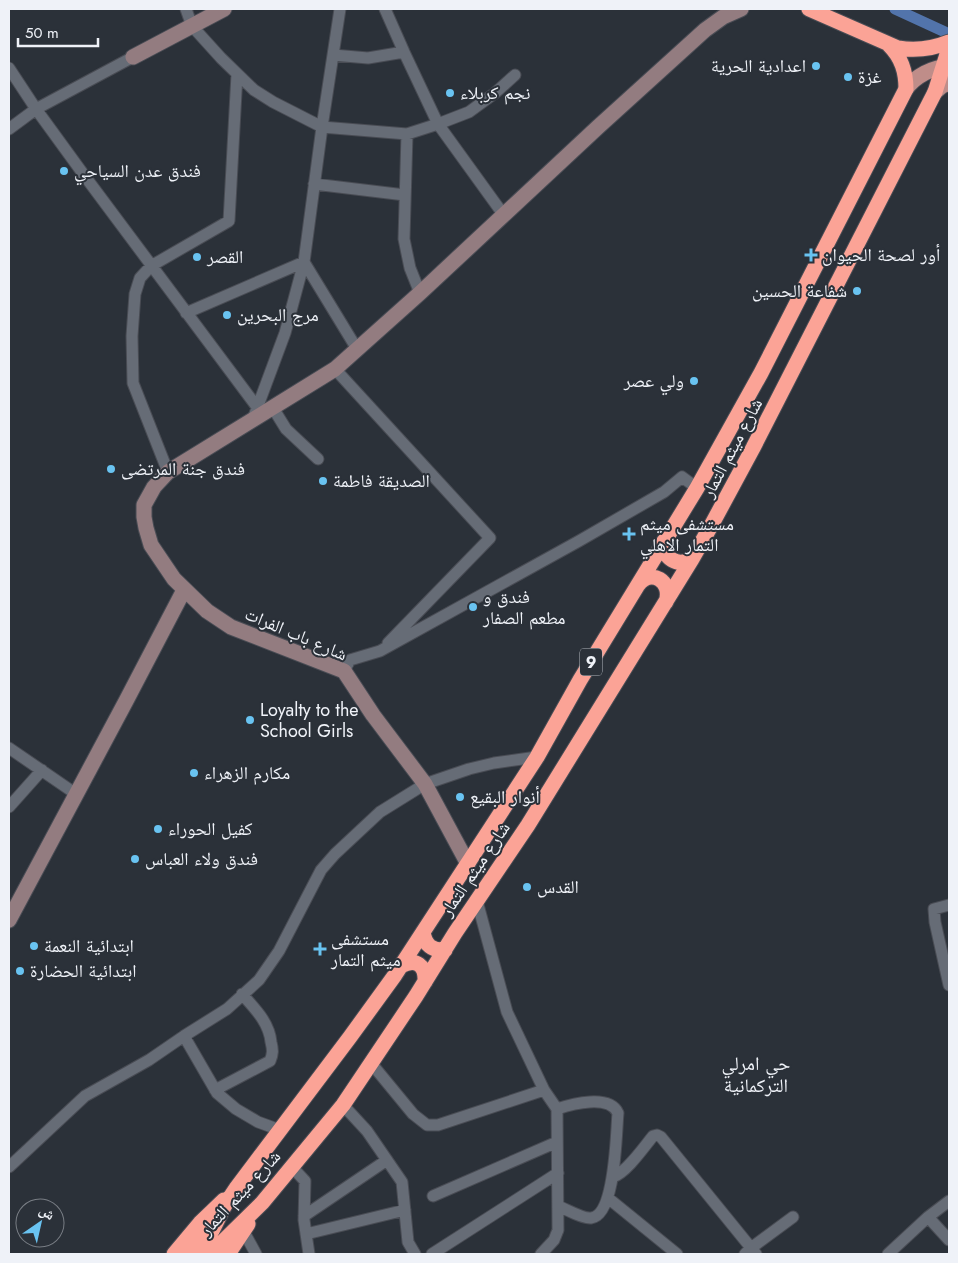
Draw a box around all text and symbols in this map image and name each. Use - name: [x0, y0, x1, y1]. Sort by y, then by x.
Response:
- scale bar: [18, 15, 98, 47]
- text: 50 m: [25, 22, 59, 44]
- place label: اعدادية الحرية: [711, 53, 806, 79]
- marker: اعدادية الحرية: [810, 60, 822, 72]
- place label: غزة: [858, 64, 882, 90]
- marker: غزة: [842, 71, 854, 83]
- place label: نجم كربلاء: [460, 80, 530, 106]
- marker: نجم كربلاء: [444, 87, 456, 99]
- place label: فندق عدن السياحي: [74, 158, 201, 186]
- marker: فندق عدن السياحي: [58, 165, 70, 177]
- place label: أور لصحة الحيوان: [822, 242, 940, 268]
- place label: القصر: [206, 244, 243, 270]
- marker: أور لصحة الحيوان: [804, 248, 818, 262]
- marker: القصر: [191, 251, 203, 263]
- place label: شفاعة الحسين: [752, 278, 847, 304]
- marker: شفاعة الحسين: [851, 285, 863, 297]
- place label: مرج البحرين: [237, 302, 319, 328]
- marker: مرج البحرين: [221, 309, 233, 321]
- place label: ولي عصر: [623, 368, 684, 396]
- marker: ولي عصر: [688, 375, 700, 387]
- street label: شارع ميثم التمار: [694, 394, 769, 503]
- place label: فندق جنة المرتضى: [121, 456, 245, 482]
- marker: فندق جنة المرتضى: [105, 463, 117, 475]
- place label: الصديقة فاطمة: [333, 468, 430, 494]
- marker: الصديقة فاطمة: [317, 475, 329, 487]
- place label: مستشفى ميثم التمار الاهلي: [640, 511, 734, 560]
- marker: مستشفى ميثم التمار الاهلي: [622, 527, 636, 541]
- place label: فندق و مطعم الصفار: [482, 584, 565, 631]
- street label: شارع باب الفرات: [241, 601, 351, 667]
- marker: فندق و مطعم الصفار: [467, 601, 479, 613]
- road number: 9: [580, 649, 602, 676]
- place label: Loyalty to the School Girls: [260, 697, 359, 744]
- marker: Loyalty to the School Girls: [244, 714, 256, 726]
- place label: مكارم الزهراء: [204, 760, 290, 786]
- marker: مكارم الزهراء: [188, 767, 200, 779]
- place label: أنوار البقيع: [470, 784, 540, 810]
- marker: أنوار البقيع: [454, 791, 466, 803]
- place label: كفيل الحوراء: [168, 816, 253, 842]
- street label: شارع ميثم التمار: [433, 816, 516, 922]
- marker: كفيل الحوراء: [152, 823, 164, 835]
- place label: فندق ولاء العباس: [145, 846, 258, 872]
- marker: فندق ولاء العباس: [129, 853, 141, 865]
- place label: القدس: [537, 874, 579, 900]
- marker: القدس: [521, 881, 533, 893]
- place label: مستشفى ميثم التمار: [330, 926, 401, 973]
- place label: ابتدائية النعمة: [44, 933, 134, 959]
- marker: ابتدائية النعمة: [28, 940, 40, 952]
- marker: مستشفى ميثم التمار: [313, 942, 327, 956]
- place label: ابتدائية الحضارة: [30, 958, 136, 984]
- marker: ابتدائية الحضارة: [14, 965, 26, 977]
- district label: حي امرلي التركمانية: [722, 1050, 790, 1099]
- street label: شارع ميثم التمار: [193, 1144, 287, 1243]
- north arrow: [15, 1198, 65, 1248]
- text: ش: [36, 1200, 59, 1225]

